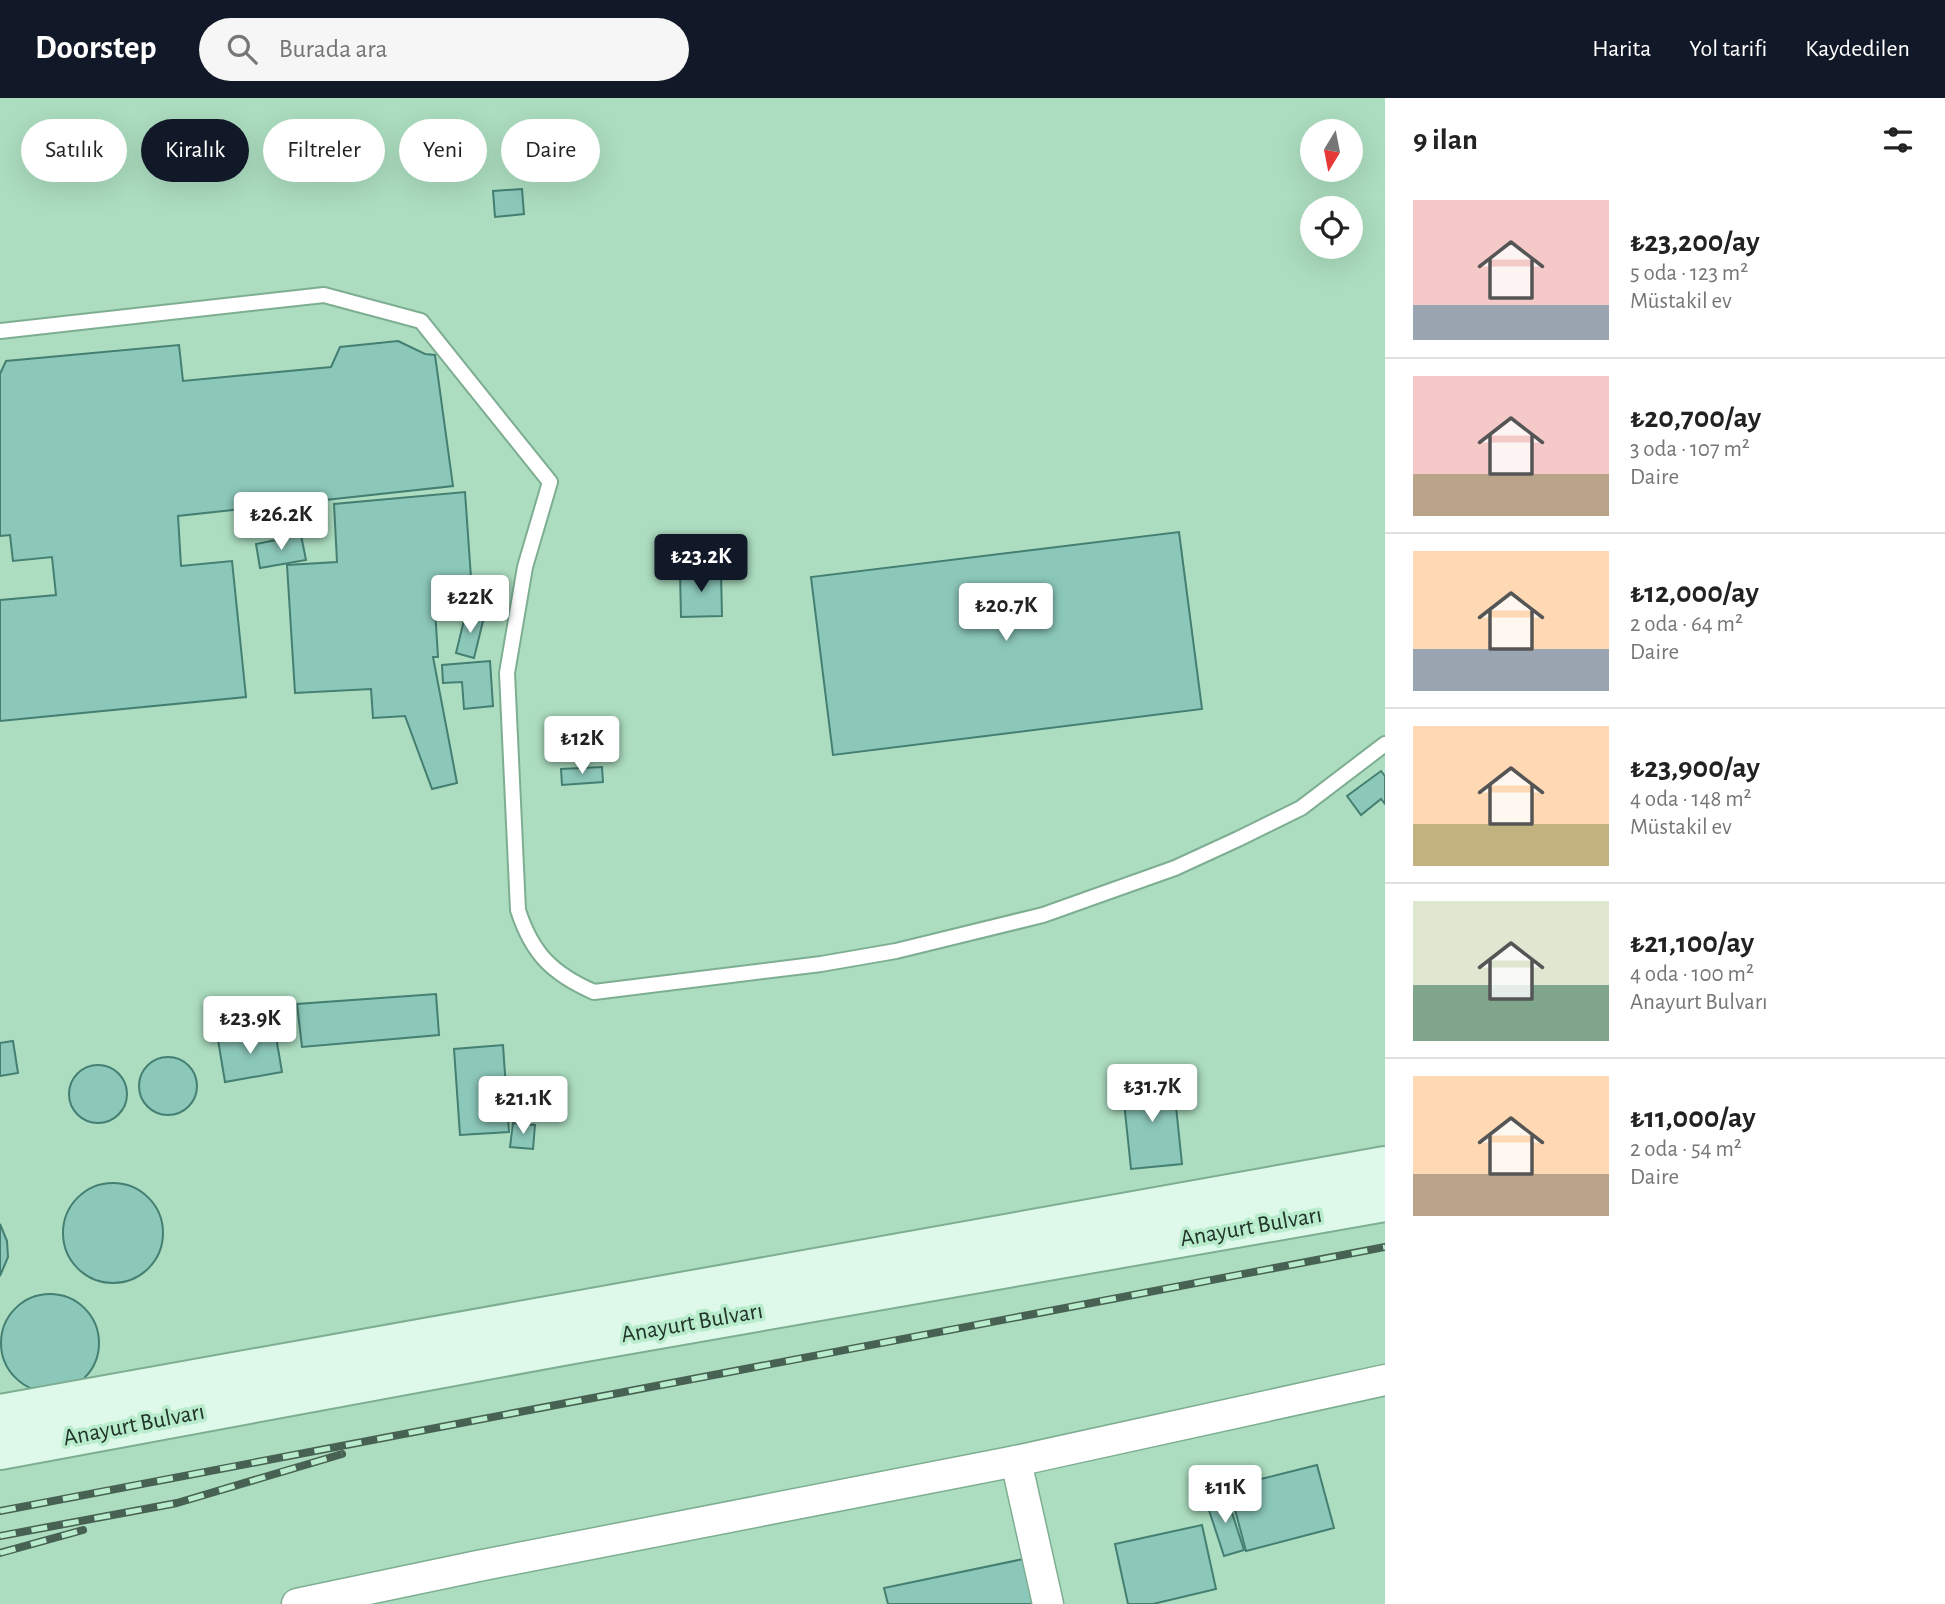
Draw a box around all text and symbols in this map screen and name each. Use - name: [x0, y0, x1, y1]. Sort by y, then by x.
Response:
- search box: [199, 18, 689, 81]
- icon: search: [223, 30, 261, 68]
- text: Doorstep: [35, 32, 157, 65]
- text: Burada ara: [279, 36, 387, 62]
- text: Harita: [1592, 37, 1651, 61]
- text: Yol tarifi: [1689, 37, 1767, 61]
- text: Kaydedilen: [1805, 37, 1910, 61]
- chip: Satılık: [21, 119, 127, 182]
- chip: Kiralık: [141, 119, 249, 182]
- chip: Filtreler: [263, 119, 385, 182]
- chip: Yeni: [399, 119, 487, 182]
- chip: Daire: [501, 119, 600, 182]
- north arrow: [1300, 119, 1363, 182]
- map controls: [1300, 119, 1363, 259]
- icon: filters: [1879, 121, 1917, 159]
- text: 9 ilan: [1413, 125, 1478, 155]
- button: locate: [1300, 196, 1363, 259]
- text: ₺23,200/ay: [1630, 227, 1760, 257]
- icon: home: [1469, 228, 1553, 312]
- text: 5 oda · 123 m²: [1630, 262, 1748, 285]
- text: Müstakil ev: [1630, 290, 1732, 313]
- text: ₺20,700/ay: [1630, 403, 1761, 433]
- icon: home: [1469, 404, 1553, 488]
- text: 3 oda · 107 m²: [1630, 438, 1750, 461]
- text: Daire: [1630, 466, 1679, 489]
- pin: ₺26.2K: [224, 492, 338, 552]
- text: ₺26.2K: [250, 503, 312, 526]
- pin: ₺23.2K: [644, 534, 758, 594]
- text: ₺23.2K: [670, 545, 732, 568]
- pin: ₺22K: [429, 575, 511, 635]
- text: ₺12,000/ay: [1630, 578, 1759, 608]
- icon: home: [1469, 579, 1553, 663]
- pin: ₺20.7K: [949, 584, 1063, 643]
- text: ₺22K: [447, 586, 493, 609]
- text: ₺20.7K: [975, 594, 1037, 617]
- text: 2 oda · 64 m²: [1630, 613, 1743, 636]
- text: Daire: [1630, 641, 1679, 664]
- pin: ₺12K: [541, 716, 623, 776]
- text: ₺12K: [560, 727, 604, 750]
- text: ₺23,900/ay: [1630, 753, 1760, 783]
- icon: home: [1469, 754, 1553, 838]
- text: 4 oda · 148 m²: [1630, 788, 1752, 811]
- text: Müstakil ev: [1630, 816, 1732, 839]
- text: ₺21,100/ay: [1630, 928, 1754, 958]
- icon: home: [1469, 929, 1553, 1013]
- text: 4 oda · 100 m²: [1630, 963, 1754, 986]
- text: Anayurt Bulvarı: [1630, 991, 1768, 1014]
- pin: ₺23.9K: [193, 996, 307, 1056]
- text: ₺23.9K: [219, 1007, 281, 1030]
- pin: ₺31.7K: [1095, 1065, 1209, 1124]
- text: ₺31.7K: [1123, 1075, 1181, 1098]
- pin: ₺21.1K: [466, 1076, 580, 1136]
- text: ₺21.1K: [495, 1087, 551, 1110]
- text: ₺11,000/ay: [1630, 1103, 1756, 1133]
- icon: home: [1469, 1104, 1553, 1188]
- text: 2 oda · 54 m²: [1630, 1138, 1742, 1161]
- text: Daire: [1630, 1166, 1679, 1189]
- street label: Anayurt Bulvarı: [1178, 1203, 1324, 1251]
- street label: Anayurt Bulvarı: [619, 1299, 765, 1347]
- street label: Anayurt Bulvarı: [61, 1400, 207, 1450]
- pin: ₺11K: [1184, 1466, 1266, 1525]
- text: ₺11K: [1205, 1476, 1245, 1499]

